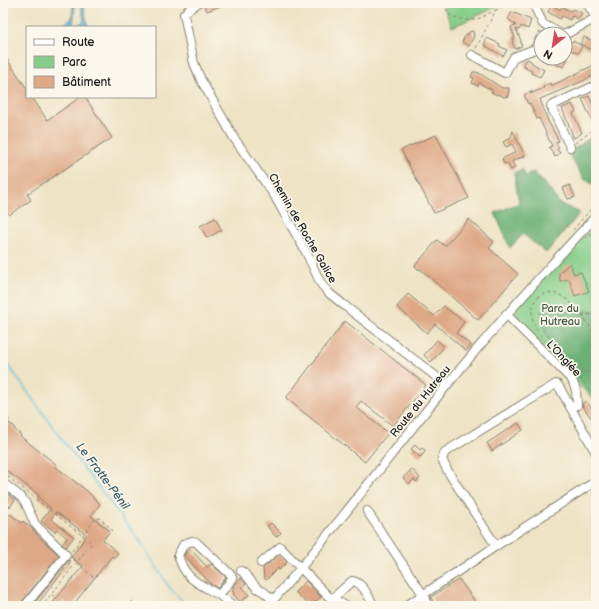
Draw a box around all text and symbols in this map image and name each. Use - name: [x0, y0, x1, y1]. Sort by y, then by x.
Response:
- legend: [26, 26, 156, 98]
- north arrow: [533, 26, 573, 66]
- text: Route: [62, 35, 94, 50]
- text: N: [541, 47, 555, 62]
- text: Parc: [62, 55, 86, 70]
- text: Bâtiment: [62, 75, 111, 90]
- street label: Chemin de Roche Galice: [266, 171, 340, 286]
- park label: Parc du Hutreau: [540, 302, 580, 328]
- street label: L'Onglée: [544, 338, 584, 379]
- street label: Route du Hutreau: [388, 363, 453, 440]
- water label: Le Frotte-Pénil: [73, 440, 133, 514]

